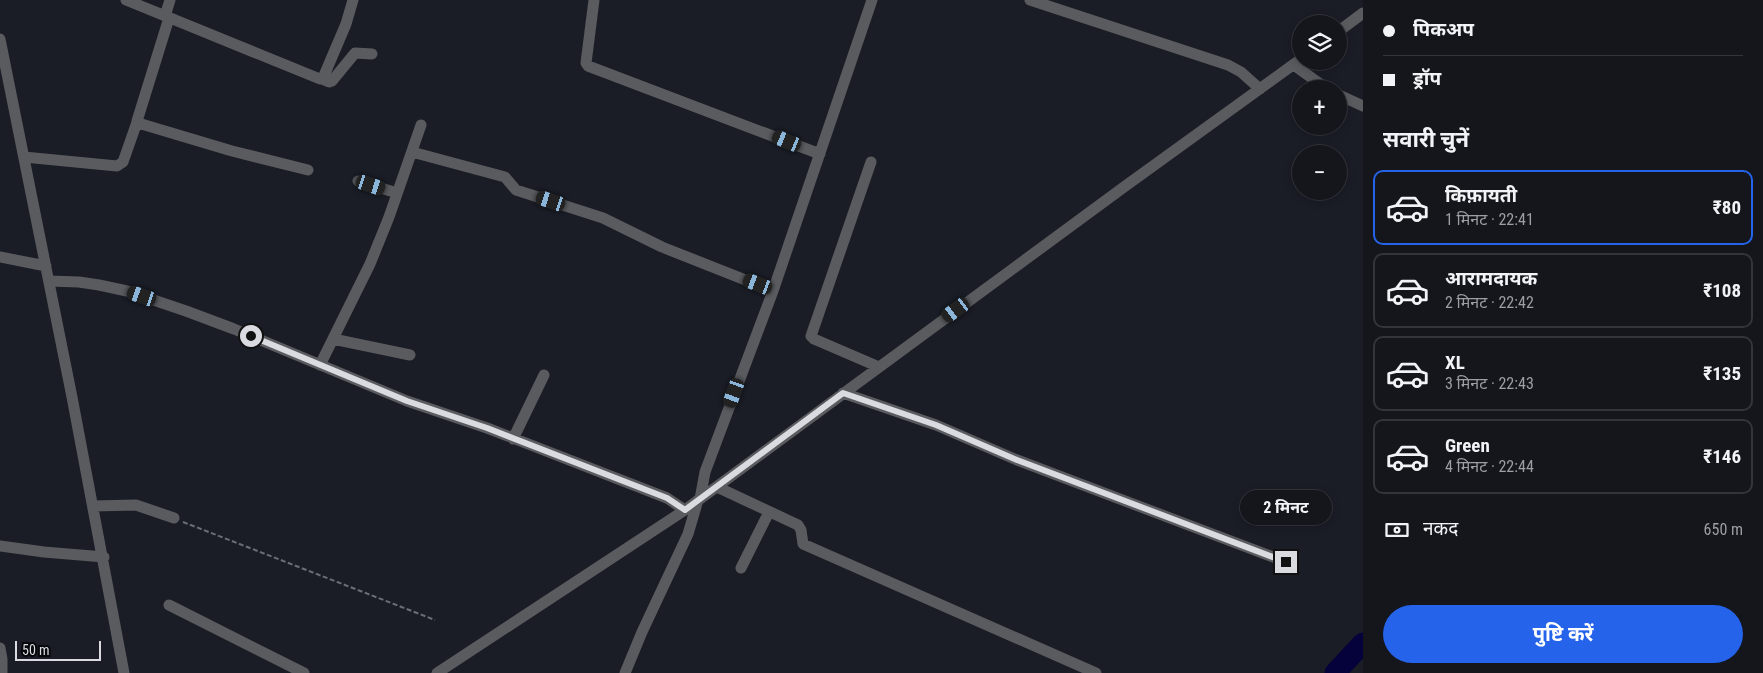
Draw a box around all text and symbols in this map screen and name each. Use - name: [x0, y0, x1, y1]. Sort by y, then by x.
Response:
- map controls: [1292, 15, 1347, 200]
- button: layers: [1292, 15, 1347, 70]
- text: पिकअप: [1413, 18, 1474, 41]
- text: ड्रॉप: [1413, 67, 1441, 90]
- button: +: [1292, 80, 1347, 135]
- text: सवारी चुनें: [1383, 127, 1469, 152]
- car: [770, 128, 803, 154]
- button: −: [1292, 145, 1347, 200]
- car: [354, 173, 387, 197]
- text: किफ़ायती: [1445, 184, 1517, 207]
- icon: car: [1385, 185, 1430, 230]
- car: [534, 189, 567, 213]
- text: ₹80: [1713, 196, 1741, 219]
- text: 1 मिनट · 22:41: [1445, 210, 1534, 229]
- text: आरामदायक: [1445, 267, 1537, 290]
- icon: car: [1385, 268, 1430, 313]
- car: [741, 272, 774, 296]
- text: ₹108: [1703, 279, 1741, 302]
- car: [125, 284, 158, 308]
- text: 2 मिनट · 22:42: [1445, 293, 1534, 312]
- car: [939, 295, 972, 325]
- route start: [240, 325, 262, 347]
- icon: car: [1385, 351, 1430, 396]
- text: XL: [1445, 351, 1465, 374]
- text: ₹135: [1703, 362, 1741, 385]
- text: 3 मिनट · 22:43: [1445, 374, 1534, 393]
- car: [721, 376, 746, 410]
- icon: car: [1385, 434, 1430, 479]
- text: Green: [1445, 434, 1490, 457]
- text: ₹146: [1703, 445, 1741, 468]
- text: 4 मिनट · 22:44: [1445, 457, 1534, 476]
- callout: 2 मिनट: [1240, 490, 1332, 524]
- text: 2 मिनट: [1263, 498, 1309, 517]
- icon: cash: [1383, 516, 1411, 544]
- text: नकद: [1423, 517, 1458, 540]
- text: 650 m: [1704, 520, 1743, 539]
- route end: [1275, 551, 1297, 573]
- button: पुष्टि करें: [1383, 605, 1743, 663]
- scale bar: [15, 638, 101, 661]
- text: 50 m: [22, 642, 50, 658]

